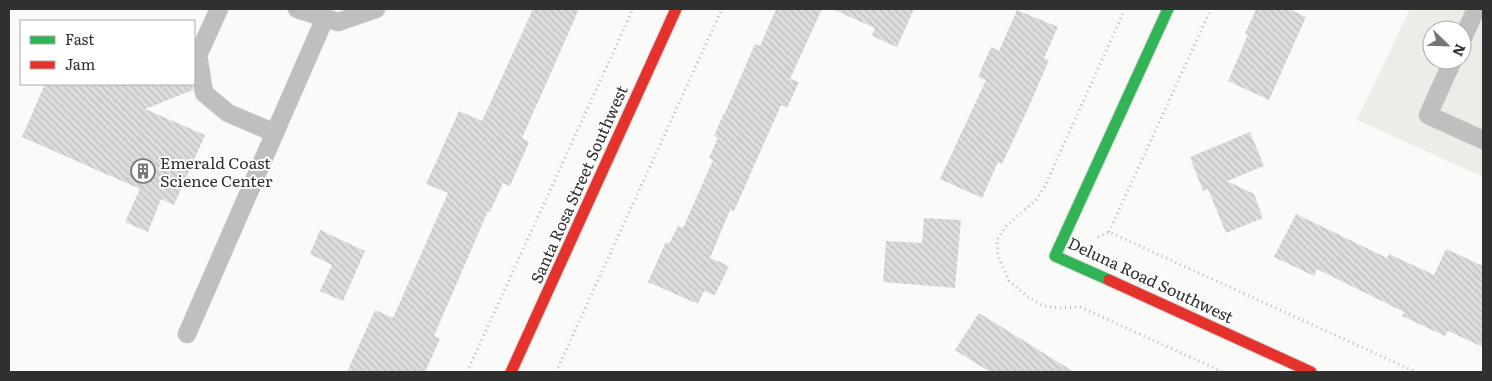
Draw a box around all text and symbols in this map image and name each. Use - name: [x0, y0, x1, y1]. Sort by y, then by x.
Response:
- legend: [20, 20, 195, 85]
- north arrow: [1422, 20, 1472, 70]
- text: Fast: [65, 27, 94, 50]
- text: N: [1448, 41, 1471, 60]
- text: Jam: [65, 52, 96, 75]
- street label: Santa Rosa Street Southwest: [523, 81, 633, 287]
- place label: Emerald Coast Science Center: [160, 150, 273, 192]
- building icon: Emerald Coast Science Center: [130, 158, 156, 184]
- street label: Deluna Road Southwest: [1064, 230, 1238, 328]

